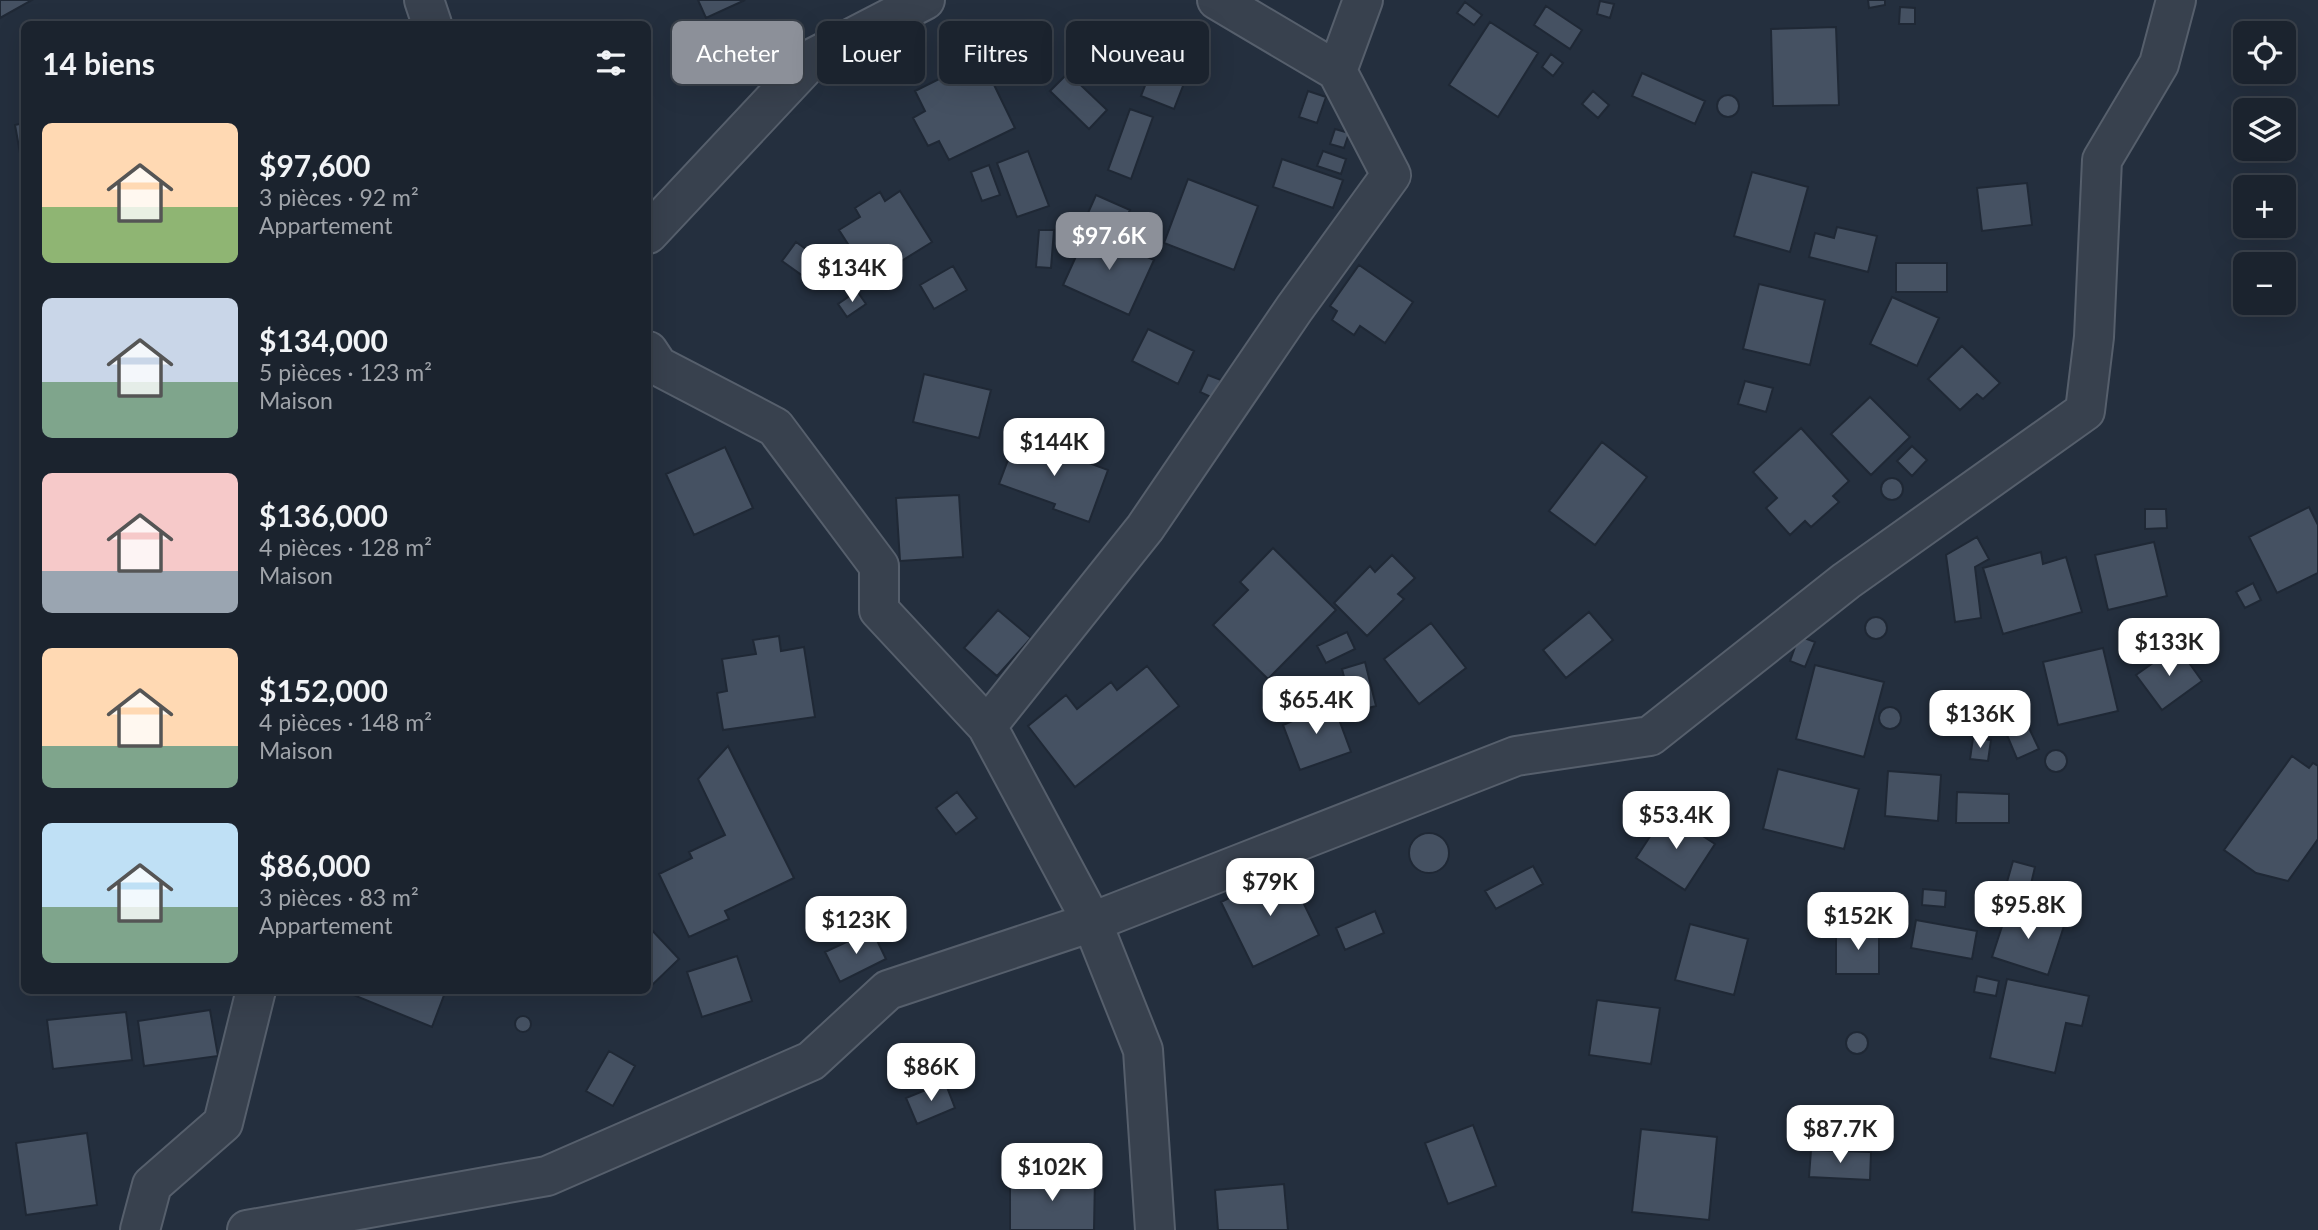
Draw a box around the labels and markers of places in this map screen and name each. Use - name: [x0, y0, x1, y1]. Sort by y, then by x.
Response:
- pin: $97.6K: [1052, 212, 1166, 272]
- pin: $134K: [803, 244, 901, 304]
- pin: $144K: [1005, 419, 1103, 478]
- pin: $133K: [2120, 618, 2218, 678]
- pin: $65.4K: [1259, 676, 1373, 736]
- pin: $136K: [1931, 690, 2029, 750]
- pin: $53.4K: [1619, 792, 1733, 851]
- pin: $79K: [1229, 858, 1311, 918]
- pin: $95.8K: [1971, 881, 2085, 941]
- pin: $152K: [1809, 892, 1907, 952]
- pin: $123K: [807, 897, 905, 956]
- pin: $86K: [890, 1044, 972, 1103]
- pin: $87.7K: [1783, 1106, 1897, 1165]
- pin: $102K: [1003, 1144, 1101, 1203]

